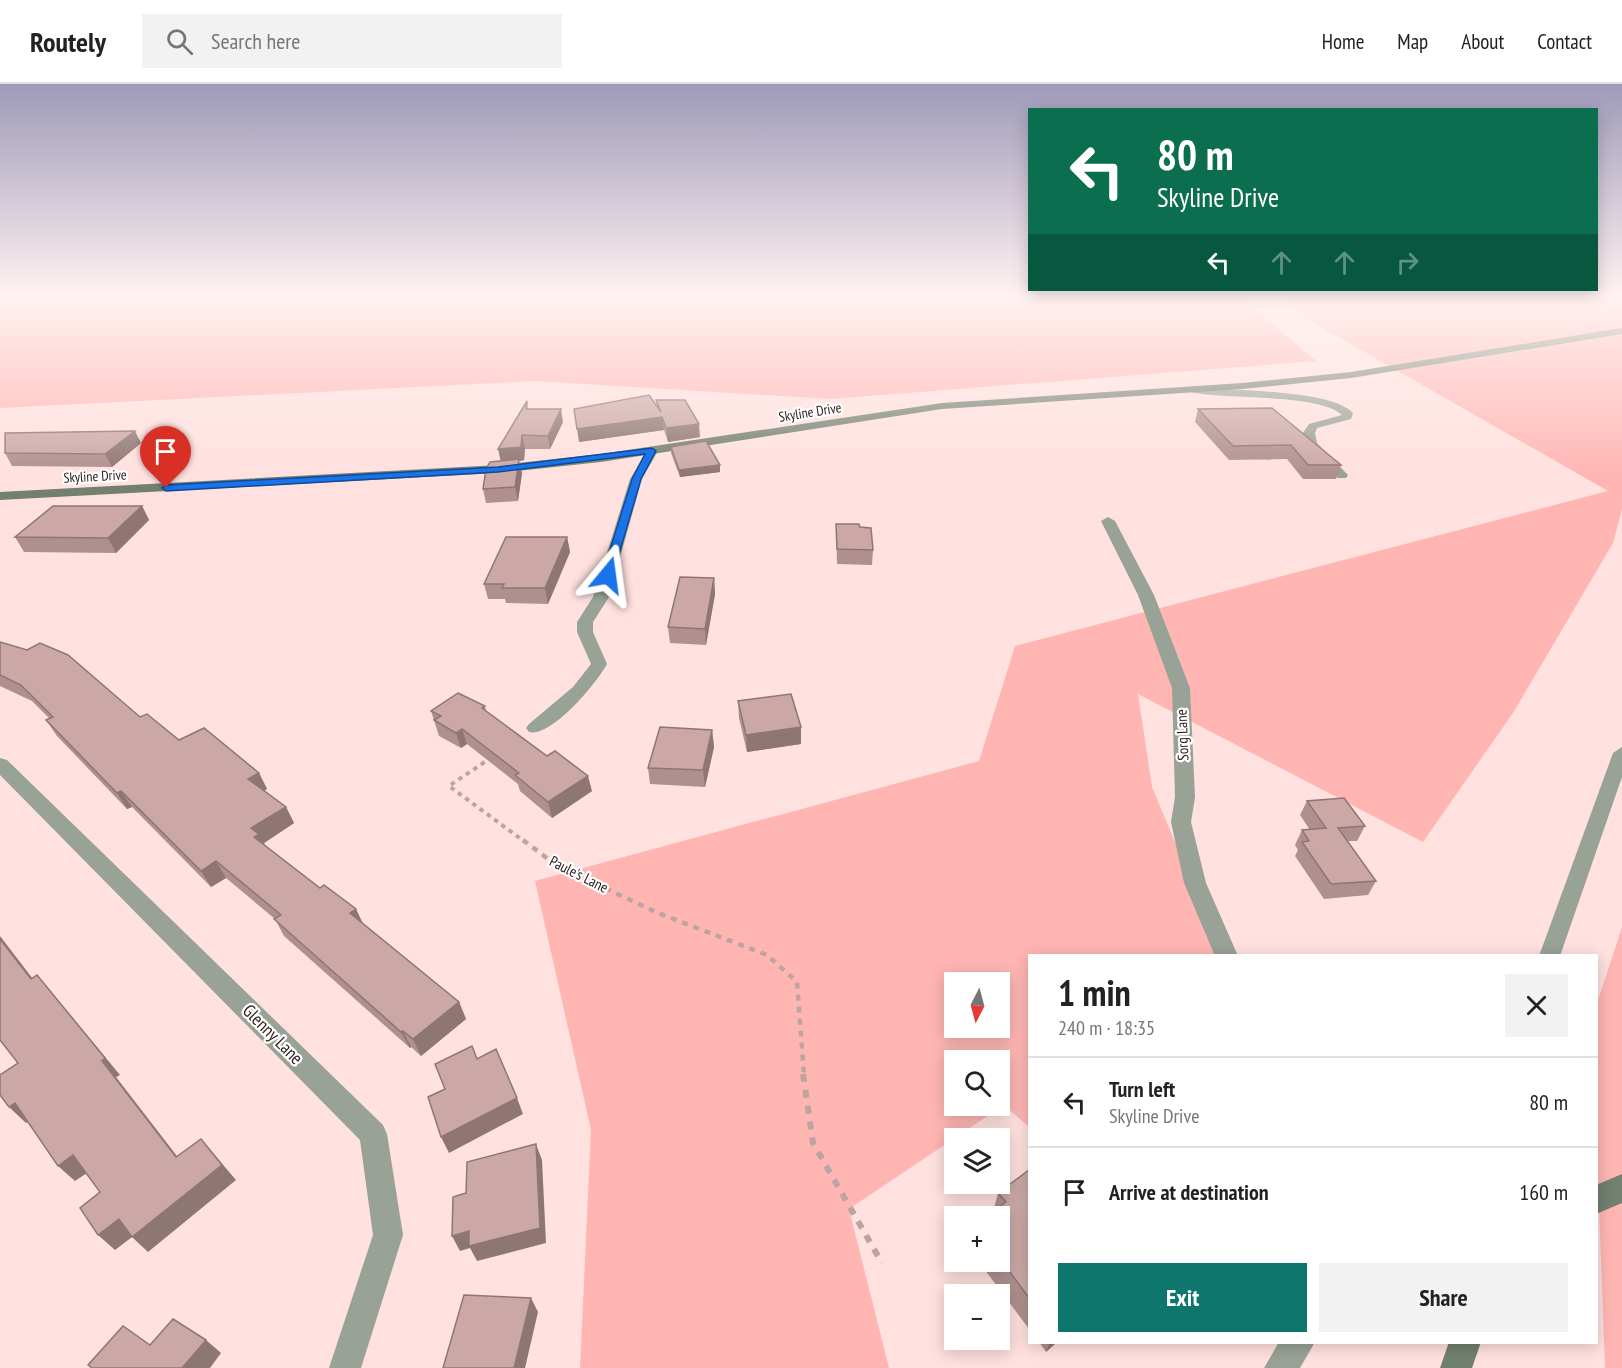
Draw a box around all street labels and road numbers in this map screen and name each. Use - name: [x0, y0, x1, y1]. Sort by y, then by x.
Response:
- street label: Skyline Drive: [777, 398, 843, 426]
- street label: Skyline Drive: [63, 465, 127, 487]
- street label: Sorg Lane: [1172, 709, 1192, 761]
- street label: Paule's Lane: [546, 851, 612, 897]
- street label: Glenny Lane: [238, 999, 308, 1069]

